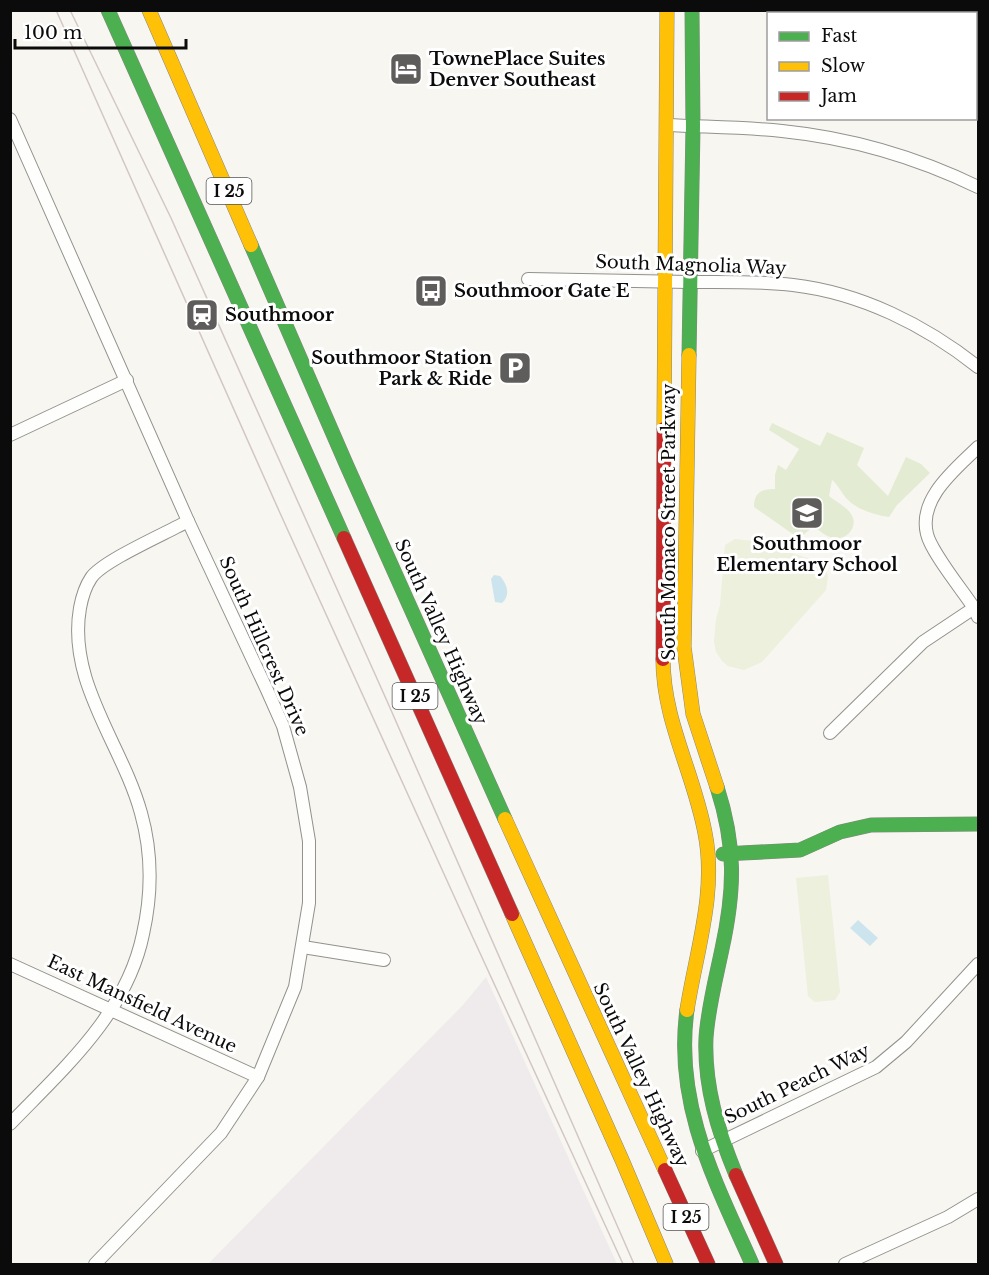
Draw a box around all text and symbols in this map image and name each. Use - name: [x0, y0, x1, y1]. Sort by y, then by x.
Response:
- scale bar: [15, 12, 186, 50]
- legend: [767, 12, 977, 120]
- text: 100 m: [24, 22, 82, 44]
- text: Fast: [821, 25, 858, 47]
- place label: TownePlace Suites Denver Southeast: [429, 48, 605, 91]
- hotel icon: TownePlace Suites Denver Southeast: [388, 51, 424, 87]
- text: Slow: [821, 55, 866, 77]
- text: Jam: [819, 85, 857, 107]
- road number: I 25: [206, 178, 252, 204]
- street label: South Magnolia Way: [595, 251, 787, 279]
- bus stop icon: Southmoor Gate E: [413, 273, 449, 309]
- place label: Southmoor Gate E: [454, 280, 630, 302]
- station icon: Southmoor: [184, 297, 220, 333]
- place label: Southmoor: [225, 304, 334, 326]
- place label: Southmoor Station Park & Ride: [311, 347, 492, 390]
- parking icon: Southmoor Station Park & Ride: [497, 350, 533, 386]
- street label: South Monaco Street Parkway: [658, 383, 680, 661]
- school or university icon: Southmoor Elementary School: [789, 495, 825, 531]
- place label: Southmoor Elementary School: [716, 533, 898, 576]
- street label: South Valley Highway: [390, 536, 492, 729]
- street label: South Hillcrest Drive: [214, 553, 314, 739]
- road number: I 25: [392, 683, 438, 709]
- street label: East Mansfield Avenue: [44, 950, 240, 1058]
- street label: South Valley Highway: [589, 979, 694, 1171]
- street label: South Peach Way: [721, 1039, 874, 1129]
- road number: I 25: [664, 1204, 708, 1230]

